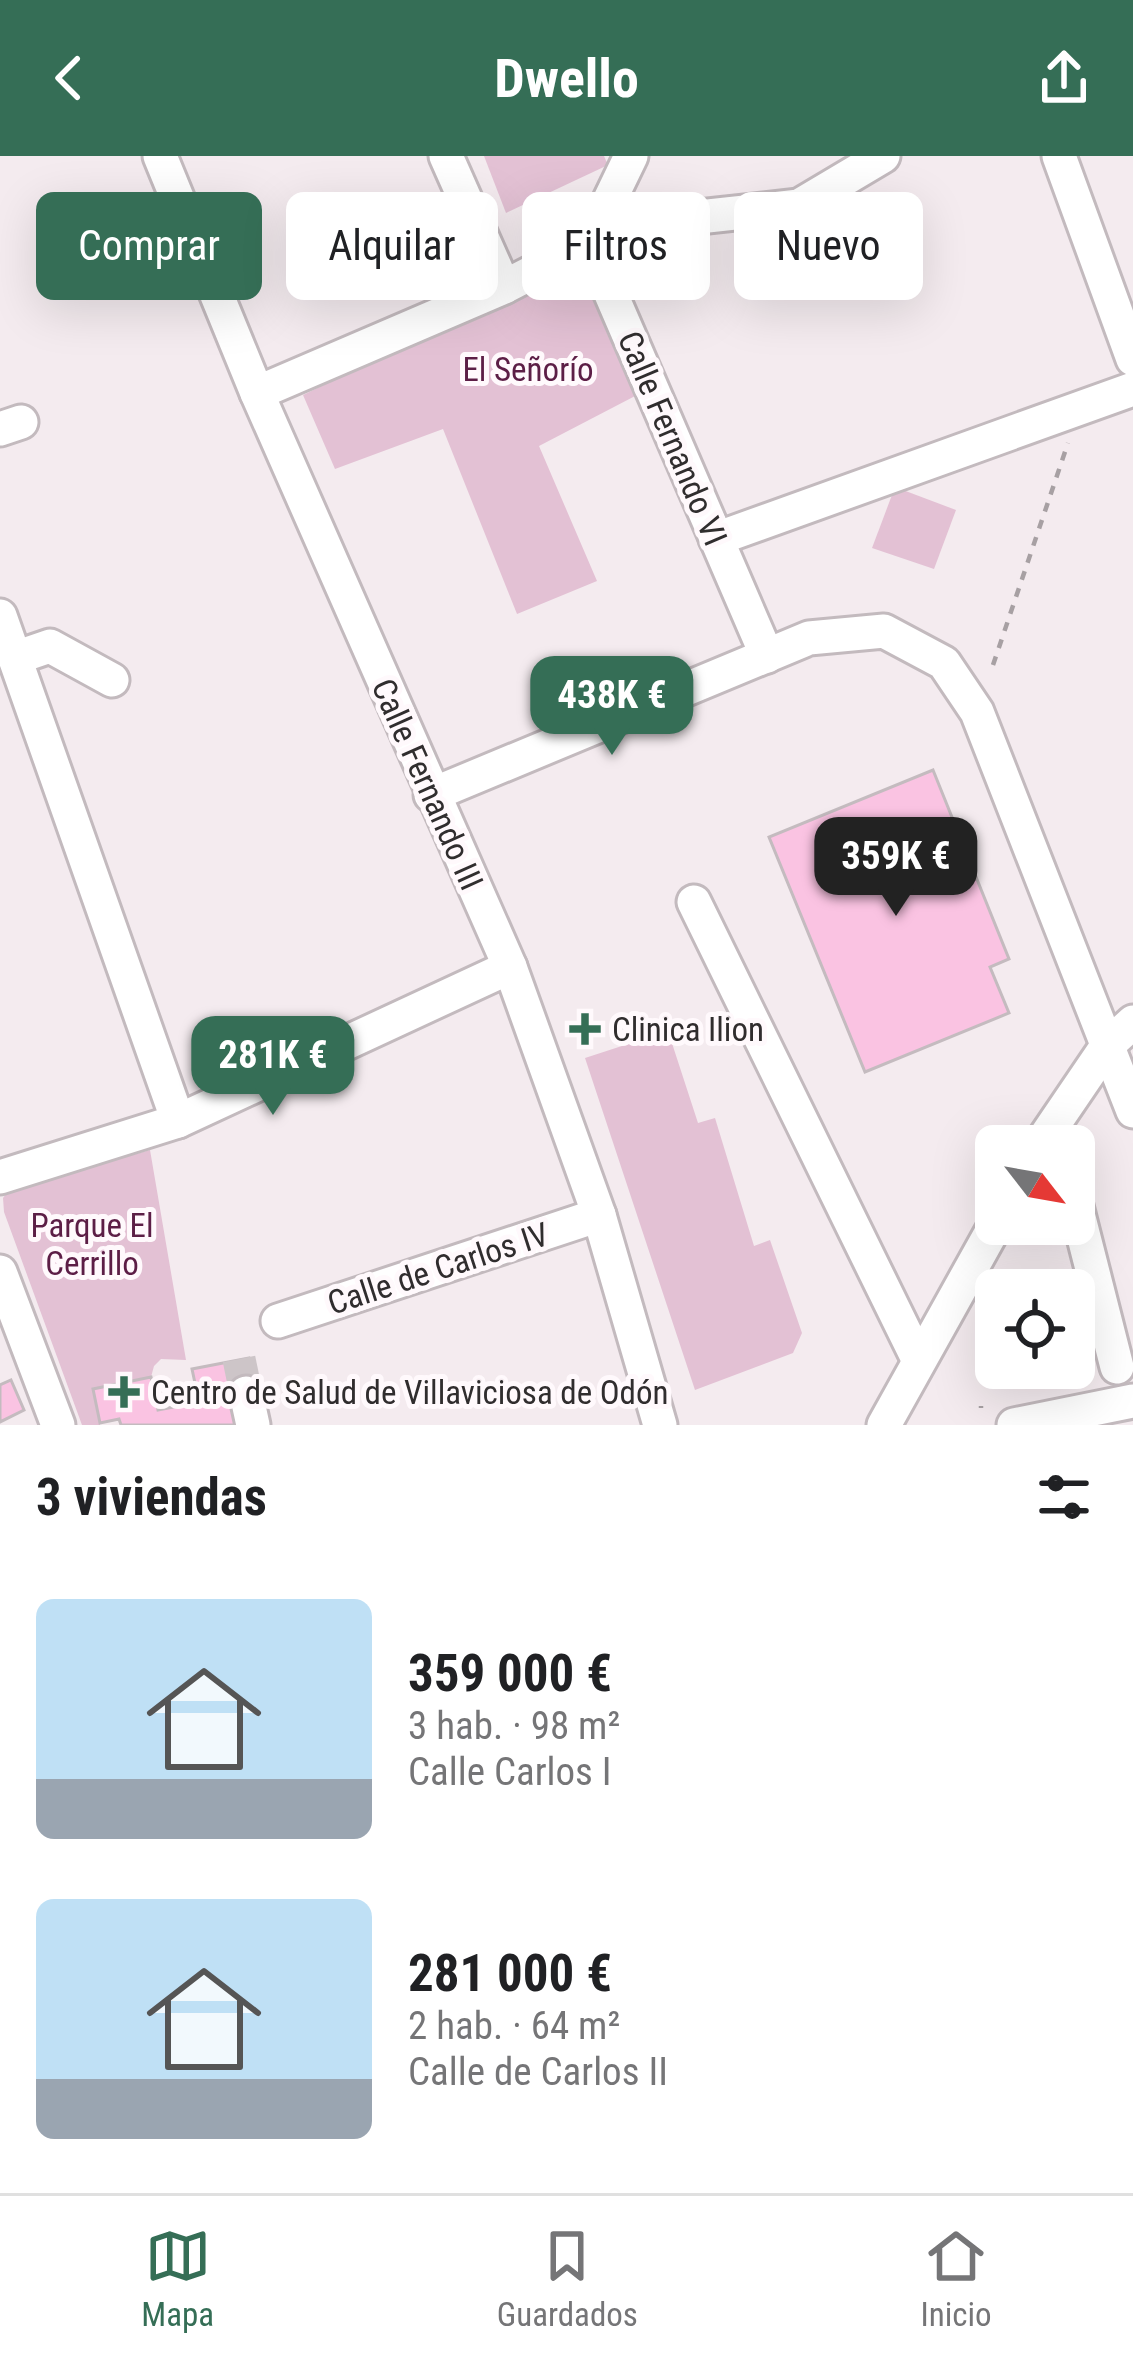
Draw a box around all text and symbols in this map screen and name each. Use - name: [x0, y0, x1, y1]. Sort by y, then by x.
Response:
- icon: back: [36, 45, 102, 111]
- icon: share: [1031, 45, 1097, 111]
- text: Dwello: [494, 47, 639, 110]
- chip: Comprar: [36, 192, 262, 300]
- chip: Alquilar: [286, 192, 498, 300]
- chip: Filtros: [522, 192, 710, 300]
- chip: Nuevo: [734, 192, 923, 300]
- street label: Calle Fernando VI: [610, 325, 735, 551]
- park label: El Señorío: [462, 350, 594, 389]
- pin: 438K €: [514, 656, 710, 758]
- text: 438K €: [557, 672, 667, 718]
- street label: Calle Fernando III: [364, 673, 491, 896]
- pin: 359K €: [798, 817, 994, 919]
- text: 359K €: [841, 833, 951, 879]
- place label: Clinica Ilion: [612, 1010, 764, 1049]
- marker: Clinica Ilion: [569, 1013, 601, 1045]
- pin: 281K €: [175, 1016, 371, 1118]
- text: 281K €: [218, 1032, 328, 1078]
- north arrow: [975, 1125, 1095, 1245]
- map controls: [975, 1125, 1095, 1389]
- park label: Parque El Cerrillo: [30, 1206, 154, 1283]
- street label: Calle de Carlos IV: [323, 1214, 554, 1323]
- button: locate: [975, 1269, 1095, 1389]
- place label: Centro de Salud de Villaviciosa de Odón: [151, 1373, 668, 1412]
- marker: Centro de Salud de Villaviciosa de Odón: [108, 1376, 140, 1408]
- icon: filters: [1031, 1464, 1097, 1530]
- text: 3 viviendas: [36, 1468, 267, 1527]
- text: 359 000 €: [408, 1644, 612, 1703]
- icon: home: [132, 1647, 276, 1791]
- text: 3 hab. · 98 m²: [408, 1703, 620, 1749]
- text: Calle Carlos I: [408, 1749, 612, 1795]
- text: 281 000 €: [408, 1944, 612, 2003]
- icon: home: [132, 1947, 276, 2091]
- text: 2 hab. · 64 m²: [408, 2003, 620, 2049]
- text: Calle de Carlos II: [408, 2049, 668, 2095]
- tab: Mapa: [141, 2223, 214, 2334]
- tab: Guardados: [497, 2223, 638, 2334]
- tab: Inicio: [920, 2223, 992, 2334]

